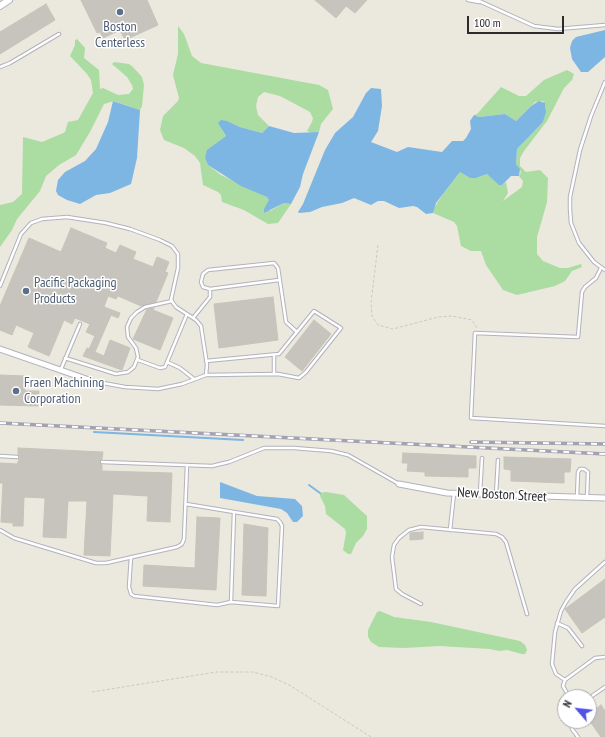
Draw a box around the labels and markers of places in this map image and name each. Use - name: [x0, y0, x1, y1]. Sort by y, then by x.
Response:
- marker: Boston Centerless: [115, 7, 125, 17]
- place label: Boston Centerless: [95, 19, 145, 52]
- place label: Pacific Packaging Products: [34, 275, 116, 308]
- marker: Pacific Packaging Products: [21, 286, 31, 296]
- place label: Fraen Machining Corporation: [24, 375, 104, 408]
- marker: Fraen Machining Corporation: [11, 386, 21, 396]

